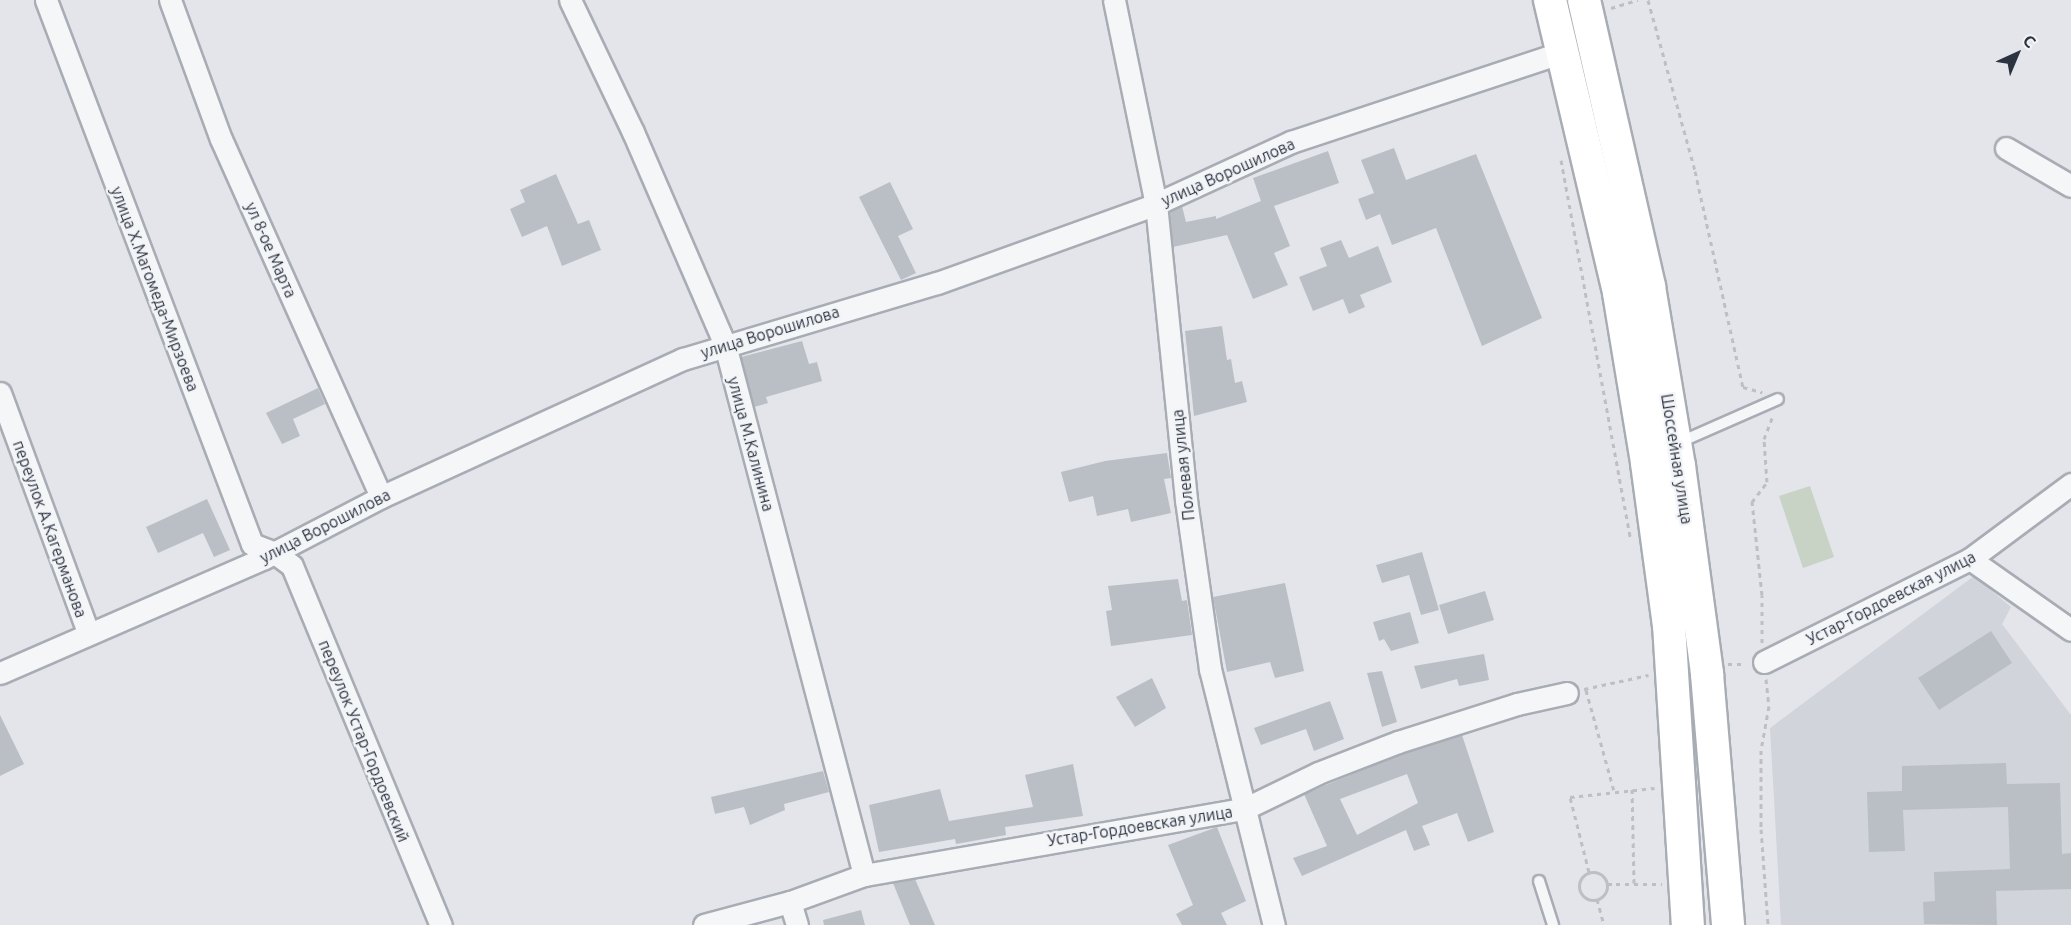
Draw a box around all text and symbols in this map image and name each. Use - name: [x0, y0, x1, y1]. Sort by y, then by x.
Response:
- north arrow: [1987, 24, 2047, 84]
- text: С: [2020, 31, 2039, 51]
- street label: улица Ворошилова: [1158, 134, 1298, 210]
- street label: улица Х.Магомеда-Мирзоева: [107, 184, 203, 394]
- street label: ул 8-ое Марта: [241, 199, 301, 301]
- street label: улица Ворошилова: [698, 302, 842, 362]
- street label: улица М.Калинина: [724, 375, 778, 513]
- street label: Шоссейная улица: [1657, 392, 1697, 526]
- street label: Полевая улица: [1168, 408, 1198, 522]
- street label: переулок А.Кагерманова: [9, 438, 91, 620]
- street label: улица Ворошилова: [257, 485, 393, 567]
- street label: Устар-Гордоевская улица: [1803, 547, 1979, 649]
- street label: переулок Устар-Гордоевский: [315, 637, 413, 845]
- street label: Устар-Гордоевская улица: [1046, 802, 1234, 850]

